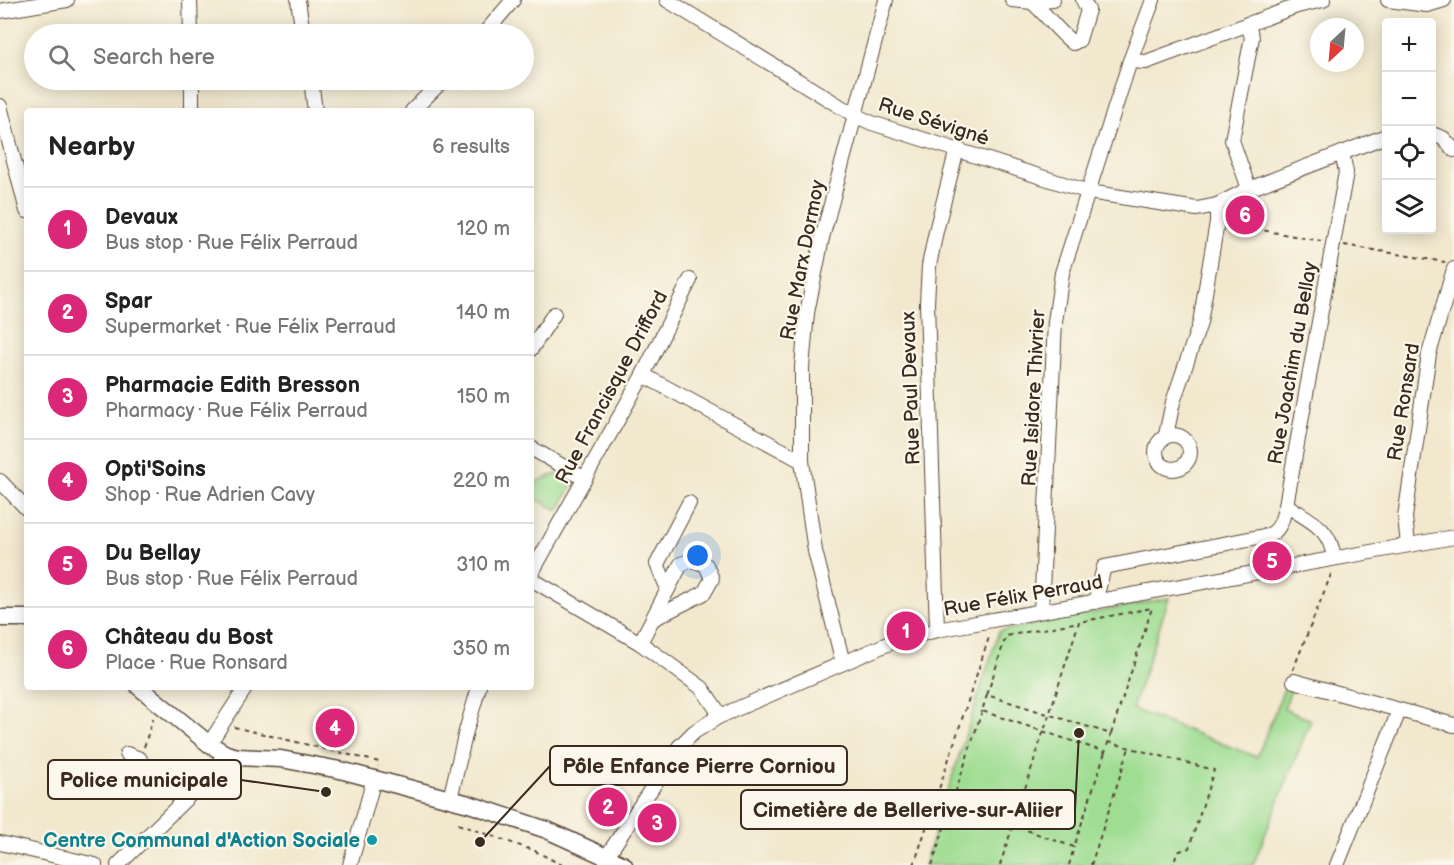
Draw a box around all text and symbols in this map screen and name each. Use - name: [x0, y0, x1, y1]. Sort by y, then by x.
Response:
- north arrow: [1310, 18, 1364, 72]
- map controls: [1382, 18, 1436, 234]
- button: +: [1382, 18, 1436, 72]
- search box: [24, 24, 534, 90]
- icon: search: [45, 41, 78, 74]
- text: Search here: [93, 44, 215, 71]
- button: −: [1382, 72, 1436, 126]
- street label: Rue Sévigné: [875, 93, 992, 151]
- button: locate: [1382, 126, 1436, 180]
- text: Nearby: [48, 132, 135, 163]
- text: 6 results: [432, 135, 510, 159]
- street label: Rue Marx Dormoy: [776, 178, 830, 342]
- button: layers: [1382, 180, 1436, 234]
- pin: 6: [1226, 192, 1264, 238]
- text: Devaux: [105, 204, 178, 231]
- text: 1: [63, 217, 72, 241]
- text: 120 m: [457, 217, 510, 241]
- text: Bus stop · Rue Félix Perraud: [105, 231, 358, 255]
- street label: Rue Joachim du Bellay: [1263, 260, 1323, 466]
- street label: Rue Francisque Drifford: [551, 287, 673, 488]
- text: Spar: [105, 288, 152, 315]
- text: 2: [62, 301, 73, 325]
- text: 140 m: [456, 301, 510, 325]
- street label: Rue Isidore Thivrier: [1017, 308, 1051, 487]
- street label: Rue Paul Devaux: [896, 310, 926, 465]
- text: Supermarket · Rue Félix Perraud: [105, 315, 396, 339]
- street label: Rue Ronsard: [1383, 342, 1425, 463]
- text: Pharmacie Edith Bresson: [105, 372, 360, 399]
- text: 3: [62, 385, 73, 409]
- text: 150 m: [457, 385, 510, 409]
- text: Pharmacy · Rue Félix Perraud: [105, 399, 368, 423]
- text: Opti'Soins: [105, 456, 206, 483]
- text: 4: [62, 469, 73, 493]
- text: 220 m: [453, 469, 510, 493]
- text: Shop · Rue Adrien Cavy: [105, 483, 315, 507]
- pin: 5: [1252, 538, 1292, 584]
- text: Du Bellay: [105, 540, 201, 567]
- your location: [683, 541, 712, 570]
- text: 5: [62, 553, 73, 577]
- text: 310 m: [456, 553, 510, 577]
- text: Bus stop · Rue Félix Perraud: [105, 567, 358, 591]
- street label: Rue Félix Perraud: [942, 570, 1105, 622]
- pin: 1: [886, 608, 926, 654]
- text: Château du Bost: [105, 624, 273, 651]
- text: 6: [61, 637, 74, 661]
- text: 350 m: [453, 637, 510, 661]
- text: Place · Rue Ronsard: [105, 651, 288, 675]
- pin: 4: [316, 706, 354, 750]
- callout: Pôle Enfance Pierre Corniou: [550, 746, 847, 785]
- text: Pôle Enfance Pierre Corniou: [563, 754, 835, 779]
- callout: Police municipale: [48, 760, 241, 799]
- text: Police municipale: [60, 768, 228, 793]
- pin: 2: [588, 784, 628, 830]
- callout: Cimetière de Bellerive-sur-Aliier: [741, 790, 1075, 829]
- text: Cimetière de Bellerive-sur-Aliier: [753, 798, 1064, 823]
- pin: 3: [638, 800, 676, 846]
- place label: Centre Communal d'Action Sociale: [43, 829, 360, 853]
- marker: Centre Communal d'Action Sociale: [365, 833, 379, 847]

